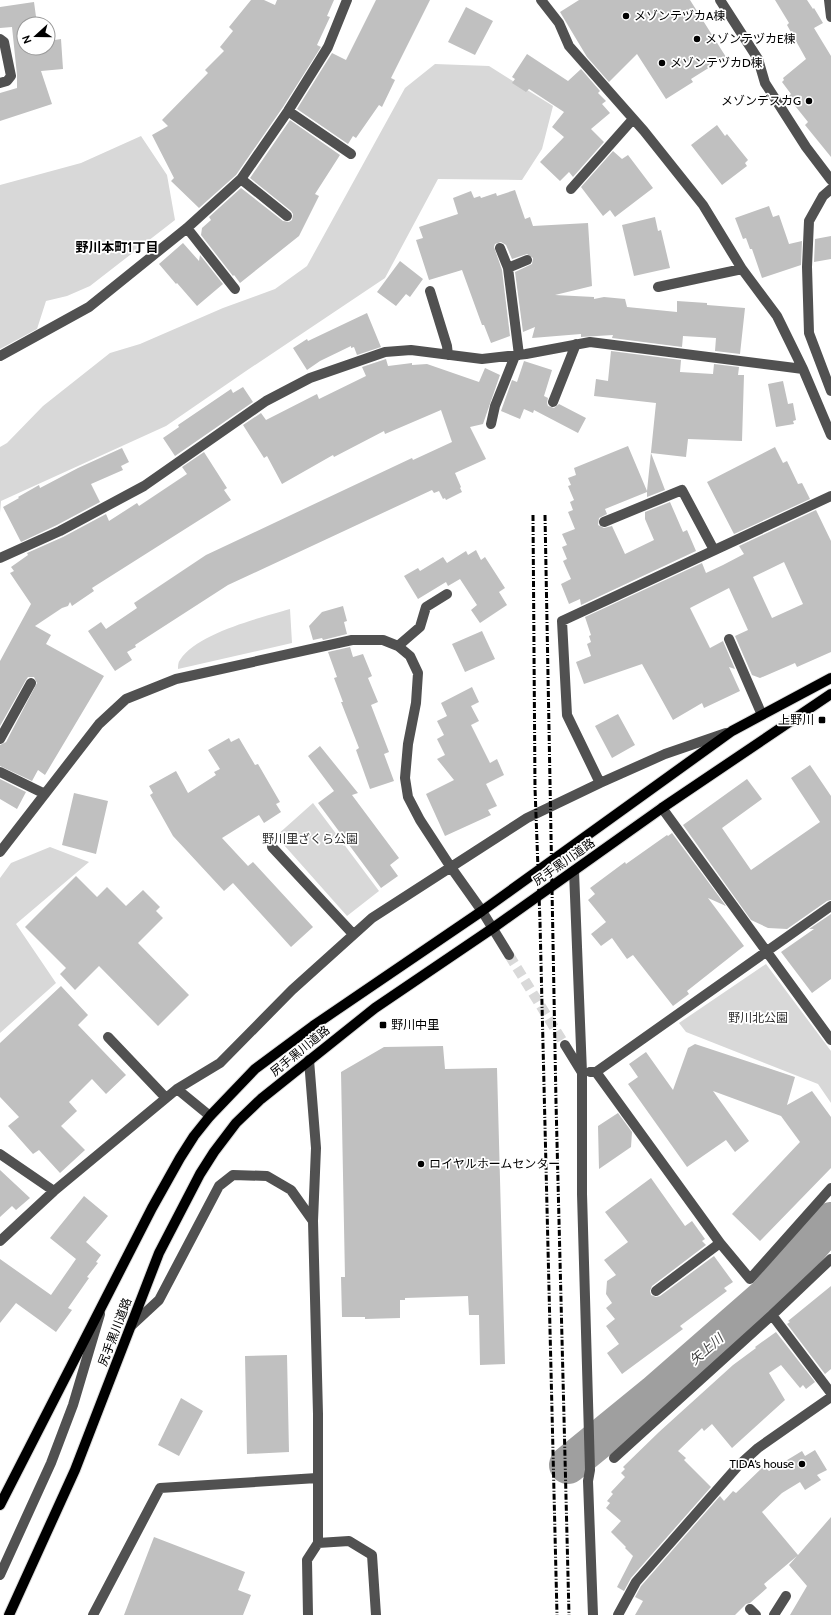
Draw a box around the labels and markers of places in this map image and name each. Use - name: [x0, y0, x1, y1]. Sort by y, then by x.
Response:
- place label: メゾンテヅカA棟: [634, 8, 725, 23]
- marker: メゾンテヅカA棟: [621, 11, 631, 21]
- place label: メゾンテヅカE棟: [705, 31, 796, 46]
- marker: メゾンテヅカE棟: [692, 34, 702, 44]
- place label: メゾンテヅカD棟: [670, 55, 763, 70]
- marker: メゾンテヅカD棟: [657, 58, 667, 68]
- place label: メゾンデスカG: [721, 93, 801, 108]
- marker: メゾンデスカG: [804, 96, 814, 106]
- place label: 上野川: [778, 712, 814, 727]
- marker: 上野川: [817, 715, 827, 725]
- place label: 野川中里: [391, 1017, 439, 1032]
- marker: 野川中里: [378, 1020, 388, 1030]
- place label: ロイヤルホームセンター: [429, 1156, 560, 1171]
- marker: ロイヤルホームセンター: [416, 1159, 426, 1169]
- place label: TIDA‘s house: [729, 1456, 794, 1471]
- marker: TIDA‘s house: [797, 1459, 807, 1469]

